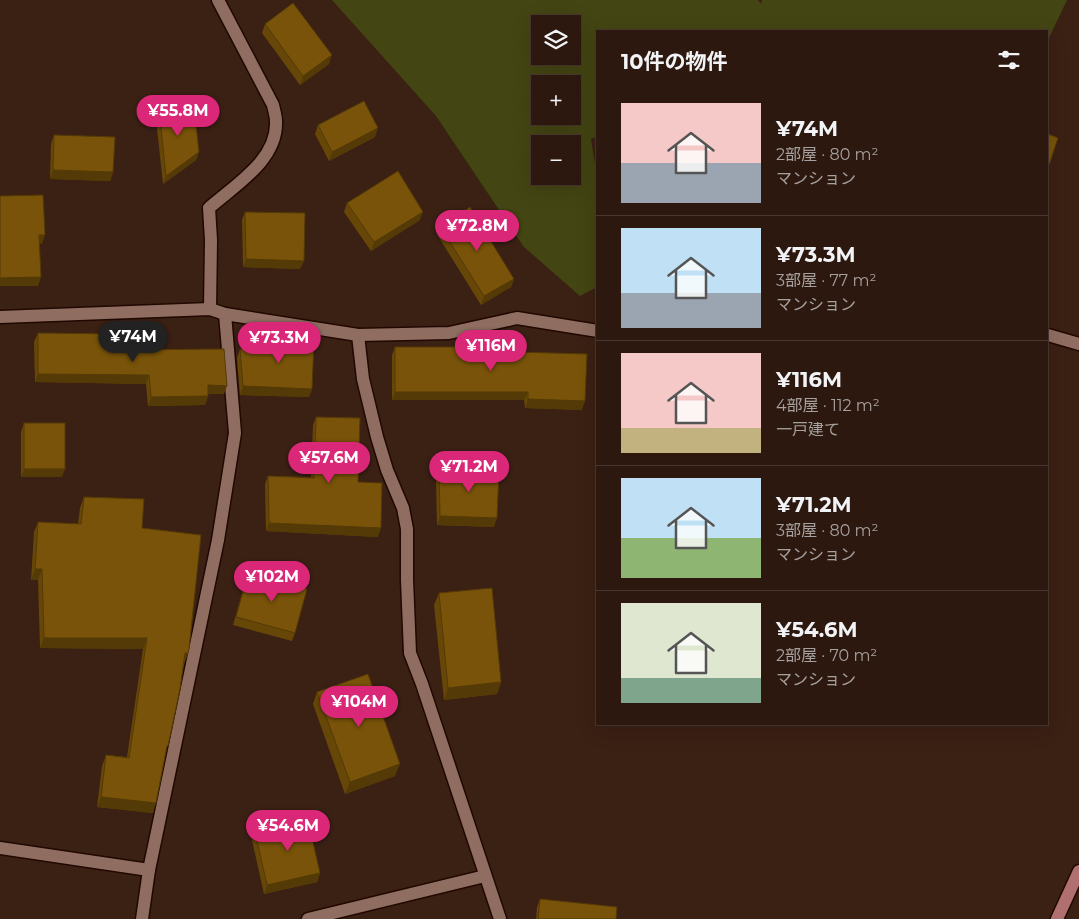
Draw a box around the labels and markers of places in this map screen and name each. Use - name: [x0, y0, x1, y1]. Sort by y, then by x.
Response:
- pin: ¥55.8M: [137, 94, 219, 137]
- pin: ¥72.8M: [436, 210, 518, 252]
- pin: ¥74M: [103, 320, 163, 363]
- pin: ¥73.3M: [238, 322, 320, 364]
- pin: ¥116M: [456, 330, 526, 372]
- pin: ¥57.6M: [288, 442, 370, 484]
- pin: ¥71.2M: [428, 450, 510, 493]
- pin: ¥102M: [237, 560, 307, 603]
- pin: ¥104M: [324, 686, 394, 728]
- pin: ¥54.6M: [247, 810, 329, 852]

